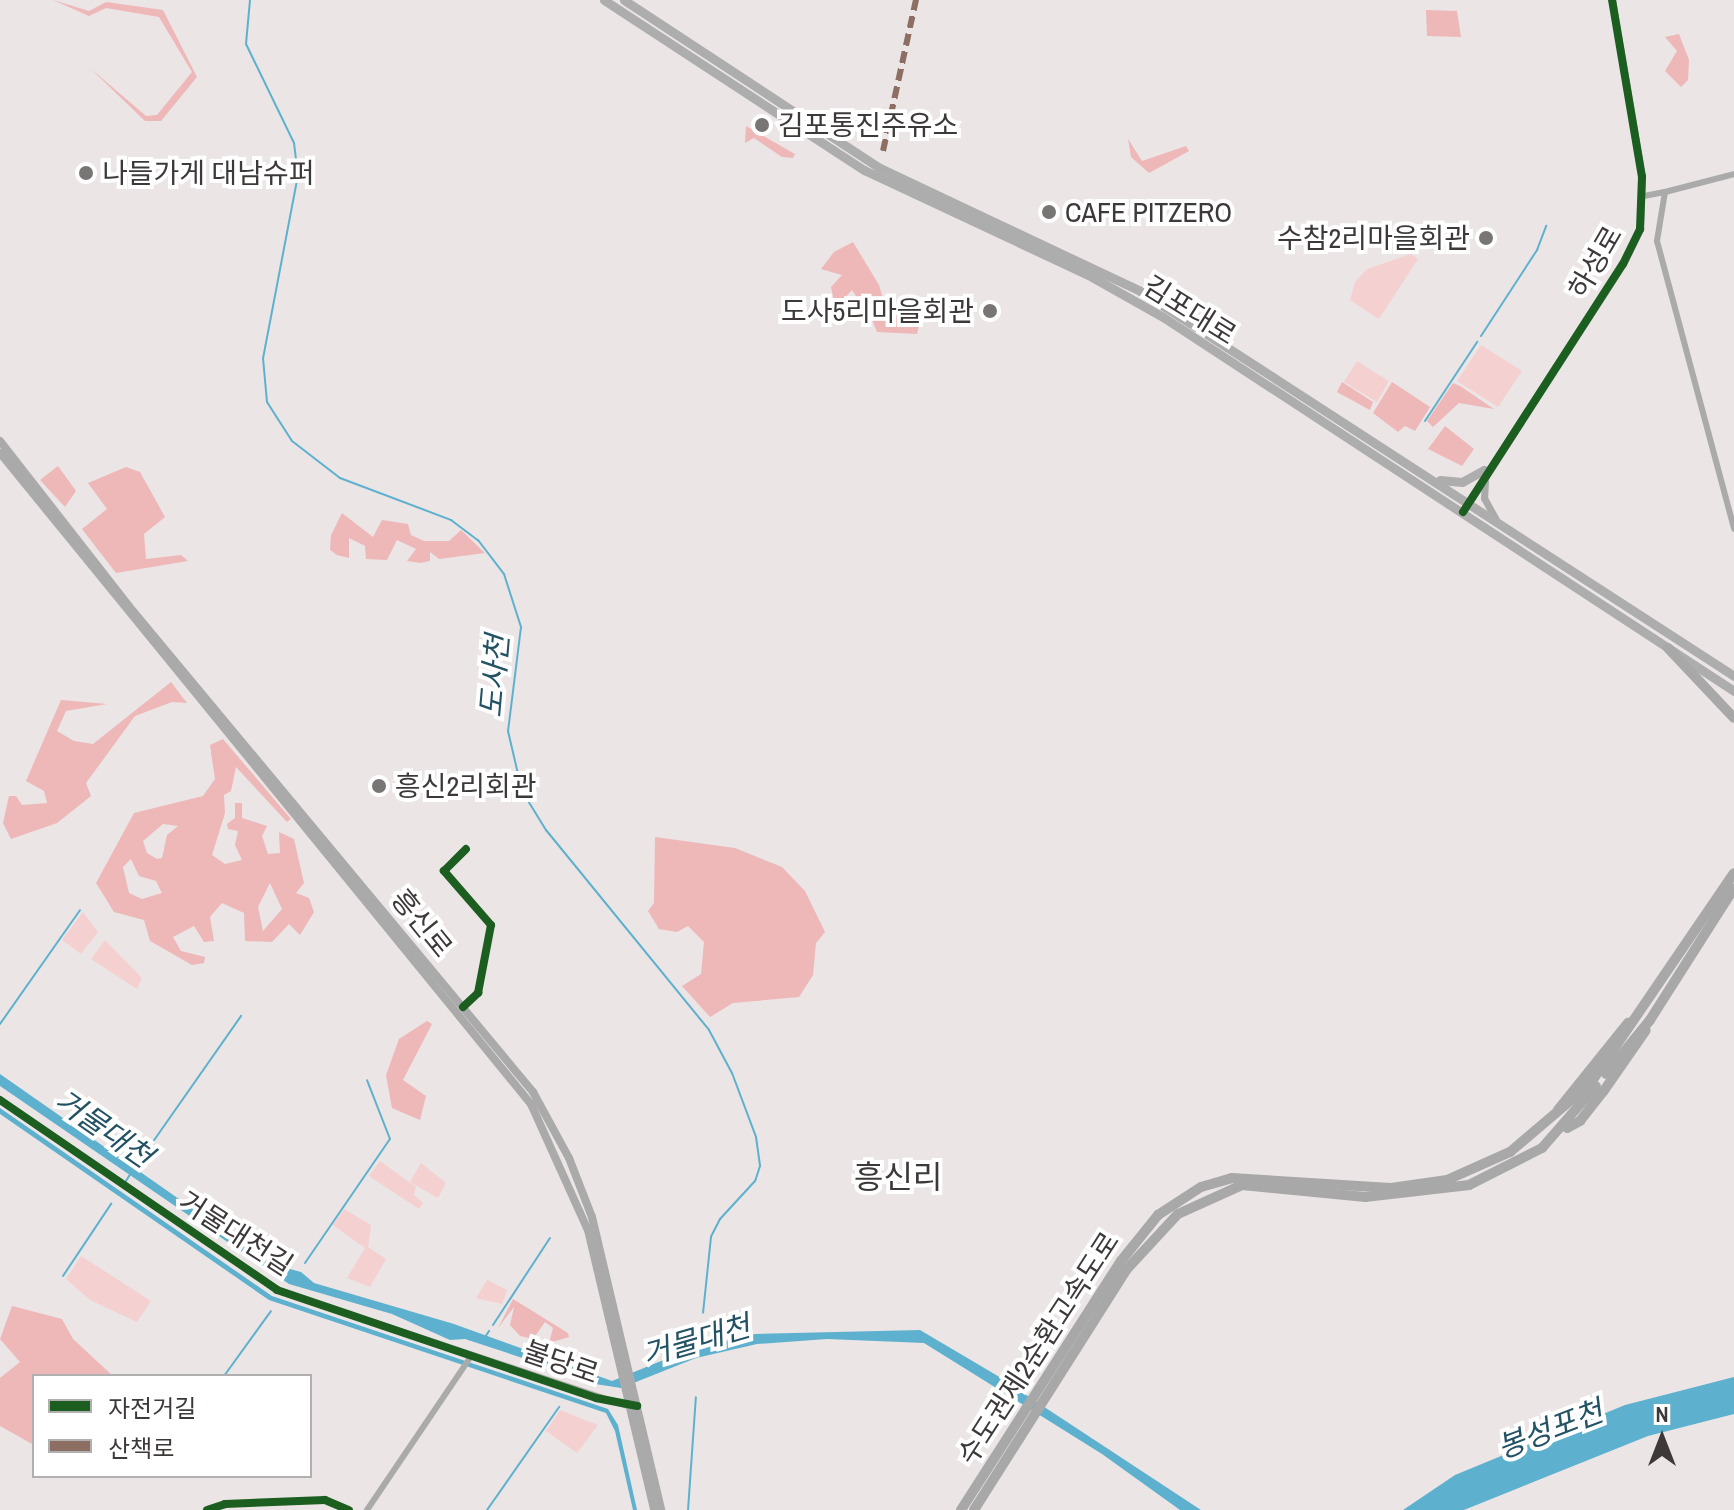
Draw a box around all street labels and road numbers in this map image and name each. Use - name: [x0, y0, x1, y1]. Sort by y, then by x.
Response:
- street label: 하성로: [1561, 220, 1629, 304]
- street label: 김포대로: [1137, 268, 1243, 352]
- street label: 흥신로: [385, 882, 459, 964]
- street label: 거물대천길: [173, 1184, 299, 1282]
- street label: 수도권제2순환고속도로: [950, 1225, 1126, 1471]
- street label: 불당로: [519, 1334, 603, 1390]

